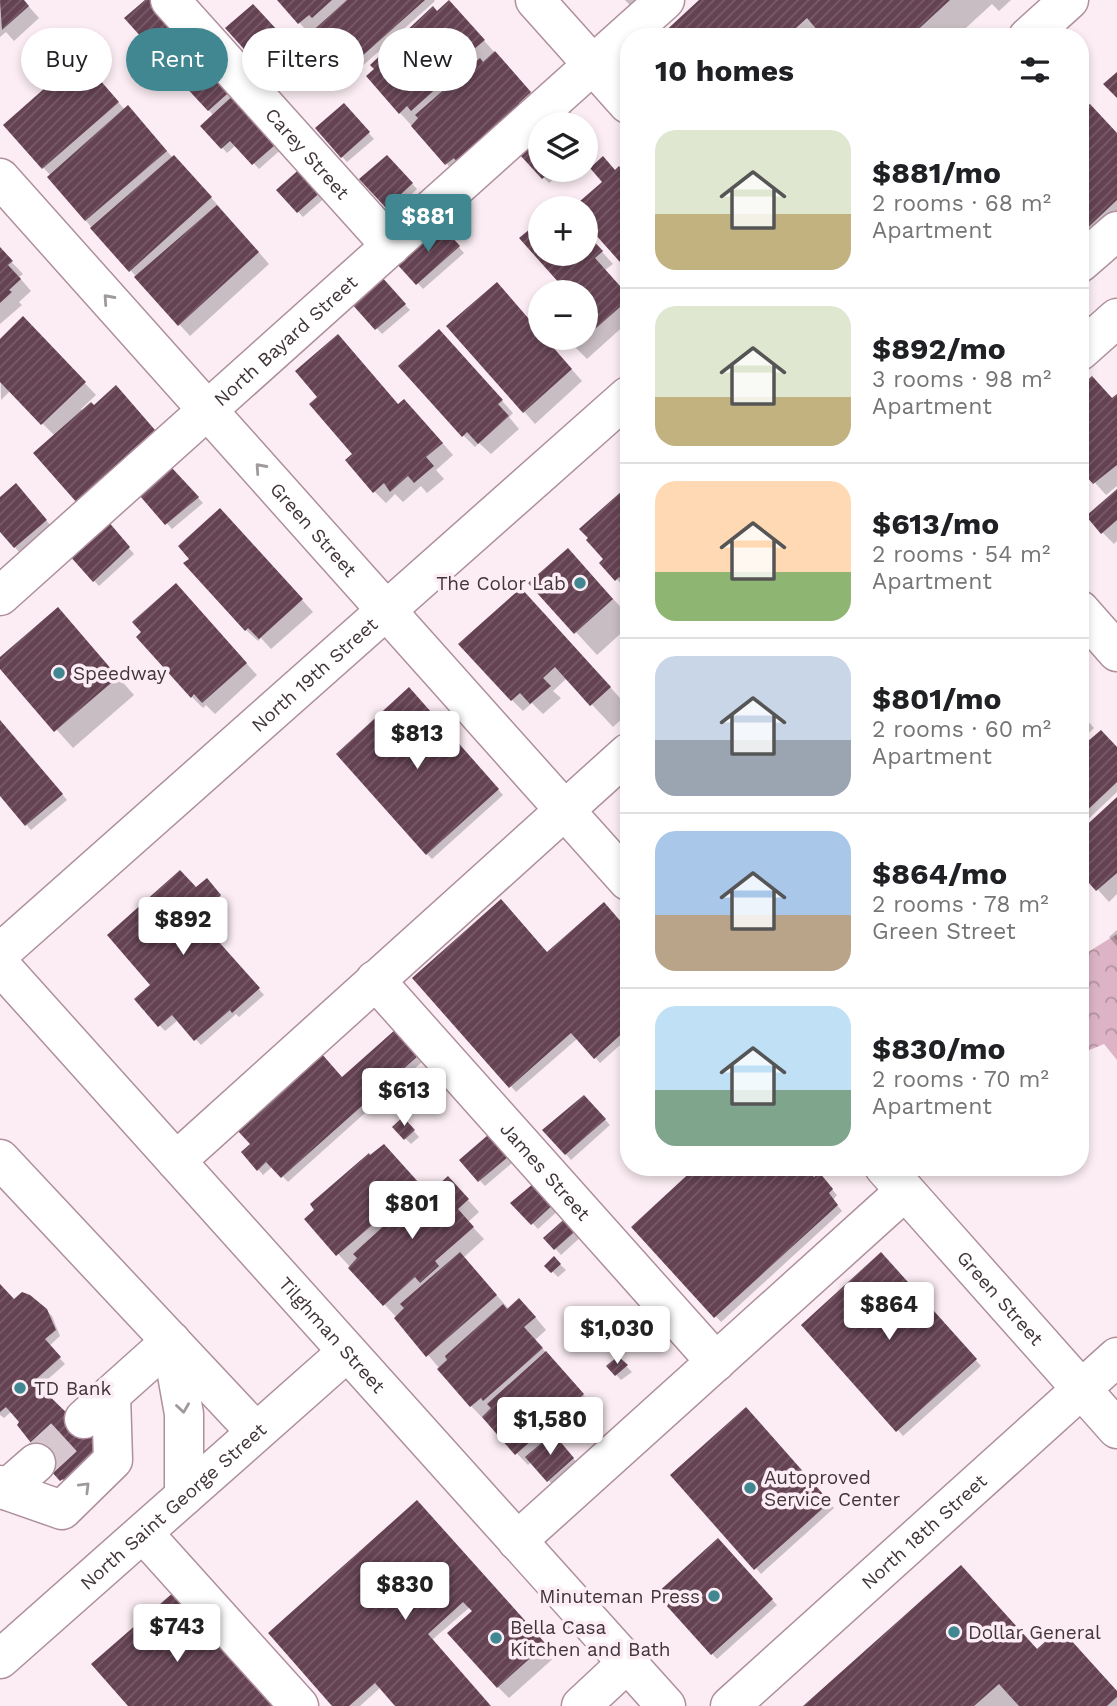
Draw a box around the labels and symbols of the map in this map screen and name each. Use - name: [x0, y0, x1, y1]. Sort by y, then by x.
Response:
- street label: Carey Street: [260, 103, 354, 204]
- pin: $881: [387, 194, 469, 254]
- street label: North Bayard Street: [209, 271, 362, 411]
- one-way arrow: [104, 294, 116, 307]
- one-way arrow: [255, 463, 268, 476]
- street label: Green Street: [265, 478, 362, 582]
- place label: The Color Lab: [436, 572, 566, 595]
- marker: The Color Lab: [572, 575, 588, 591]
- street label: North 19th Street: [247, 613, 382, 737]
- place label: Speedway: [73, 662, 167, 685]
- marker: Speedway: [51, 665, 67, 681]
- pin: $813: [376, 712, 458, 771]
- pin: $892: [142, 898, 224, 957]
- pin: $613: [363, 1068, 445, 1128]
- street label: James Street: [495, 1117, 595, 1225]
- pin: $801: [371, 1182, 453, 1241]
- street label: Green Street: [952, 1246, 1048, 1350]
- street label: Tilghman Street: [274, 1272, 390, 1398]
- pin: $864: [848, 1282, 930, 1342]
- pin: $1,030: [560, 1306, 674, 1366]
- place label: TD Bank: [34, 1377, 112, 1400]
- marker: TD Bank: [12, 1380, 28, 1396]
- pin: $1,580: [493, 1398, 607, 1457]
- one-way arrow: [175, 1403, 190, 1414]
- street label: North Saint George Street: [76, 1418, 271, 1595]
- place label: Autoproved Service Center: [764, 1466, 900, 1511]
- street label: North 18th Street: [857, 1469, 992, 1594]
- marker: Autoproved Service Center: [742, 1480, 758, 1496]
- one-way arrow: [77, 1483, 90, 1496]
- pin: $830: [364, 1562, 446, 1622]
- place label: Minuteman Press: [539, 1585, 700, 1608]
- marker: Minuteman Press: [706, 1588, 722, 1604]
- pin: $743: [136, 1604, 218, 1664]
- place label: Bella Casa Kitchen and Bath: [510, 1616, 671, 1661]
- place label: Dollar General: [968, 1621, 1101, 1644]
- marker: Dollar General: [946, 1624, 962, 1640]
- marker: Bella Casa Kitchen and Bath: [488, 1630, 504, 1646]

